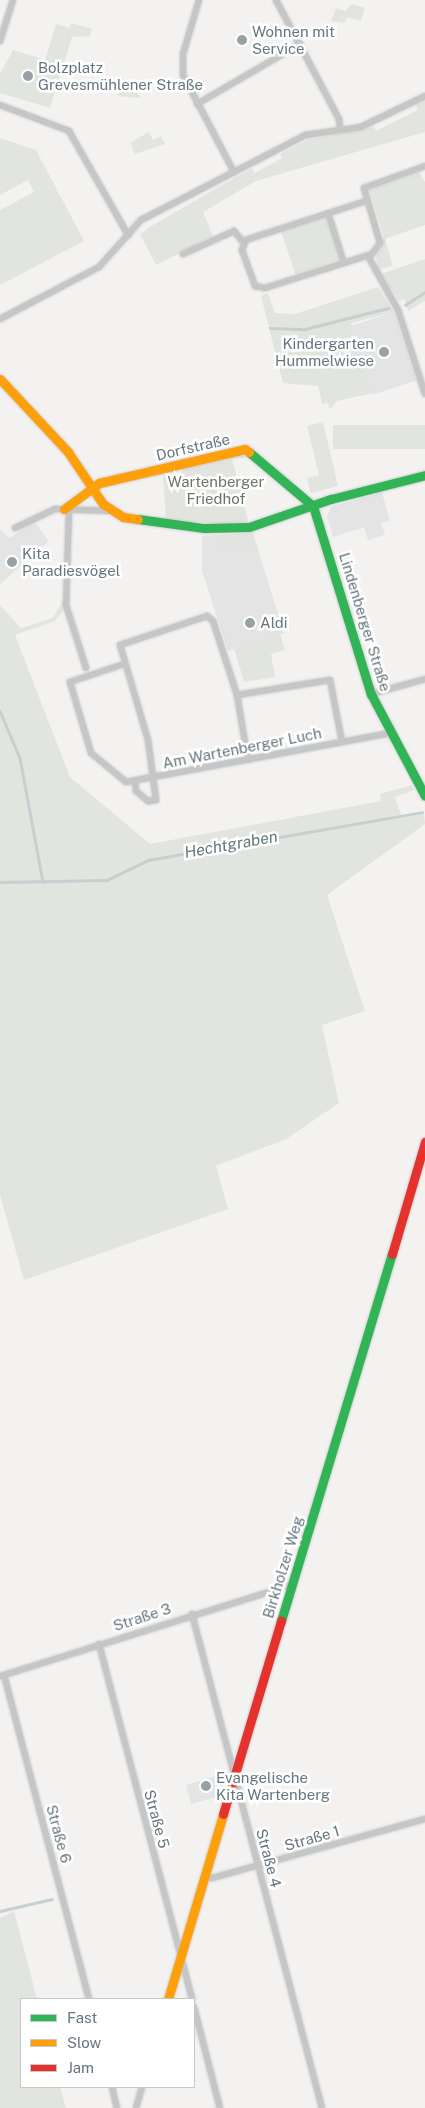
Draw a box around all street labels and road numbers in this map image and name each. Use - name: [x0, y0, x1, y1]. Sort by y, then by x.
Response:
- street label: Dorfstraße: [154, 430, 232, 464]
- street label: Lindenberger Straße: [335, 550, 395, 694]
- street label: Am Wartenberger Luch: [161, 724, 323, 772]
- street label: Birkholzer Weg: [259, 1513, 307, 1621]
- street label: Straße 3: [111, 1599, 173, 1635]
- street label: Straße 5: [141, 1788, 173, 1850]
- street label: Straße 6: [43, 1803, 75, 1865]
- street label: Straße 1: [282, 1822, 342, 1854]
- street label: Straße 4: [253, 1827, 285, 1889]

